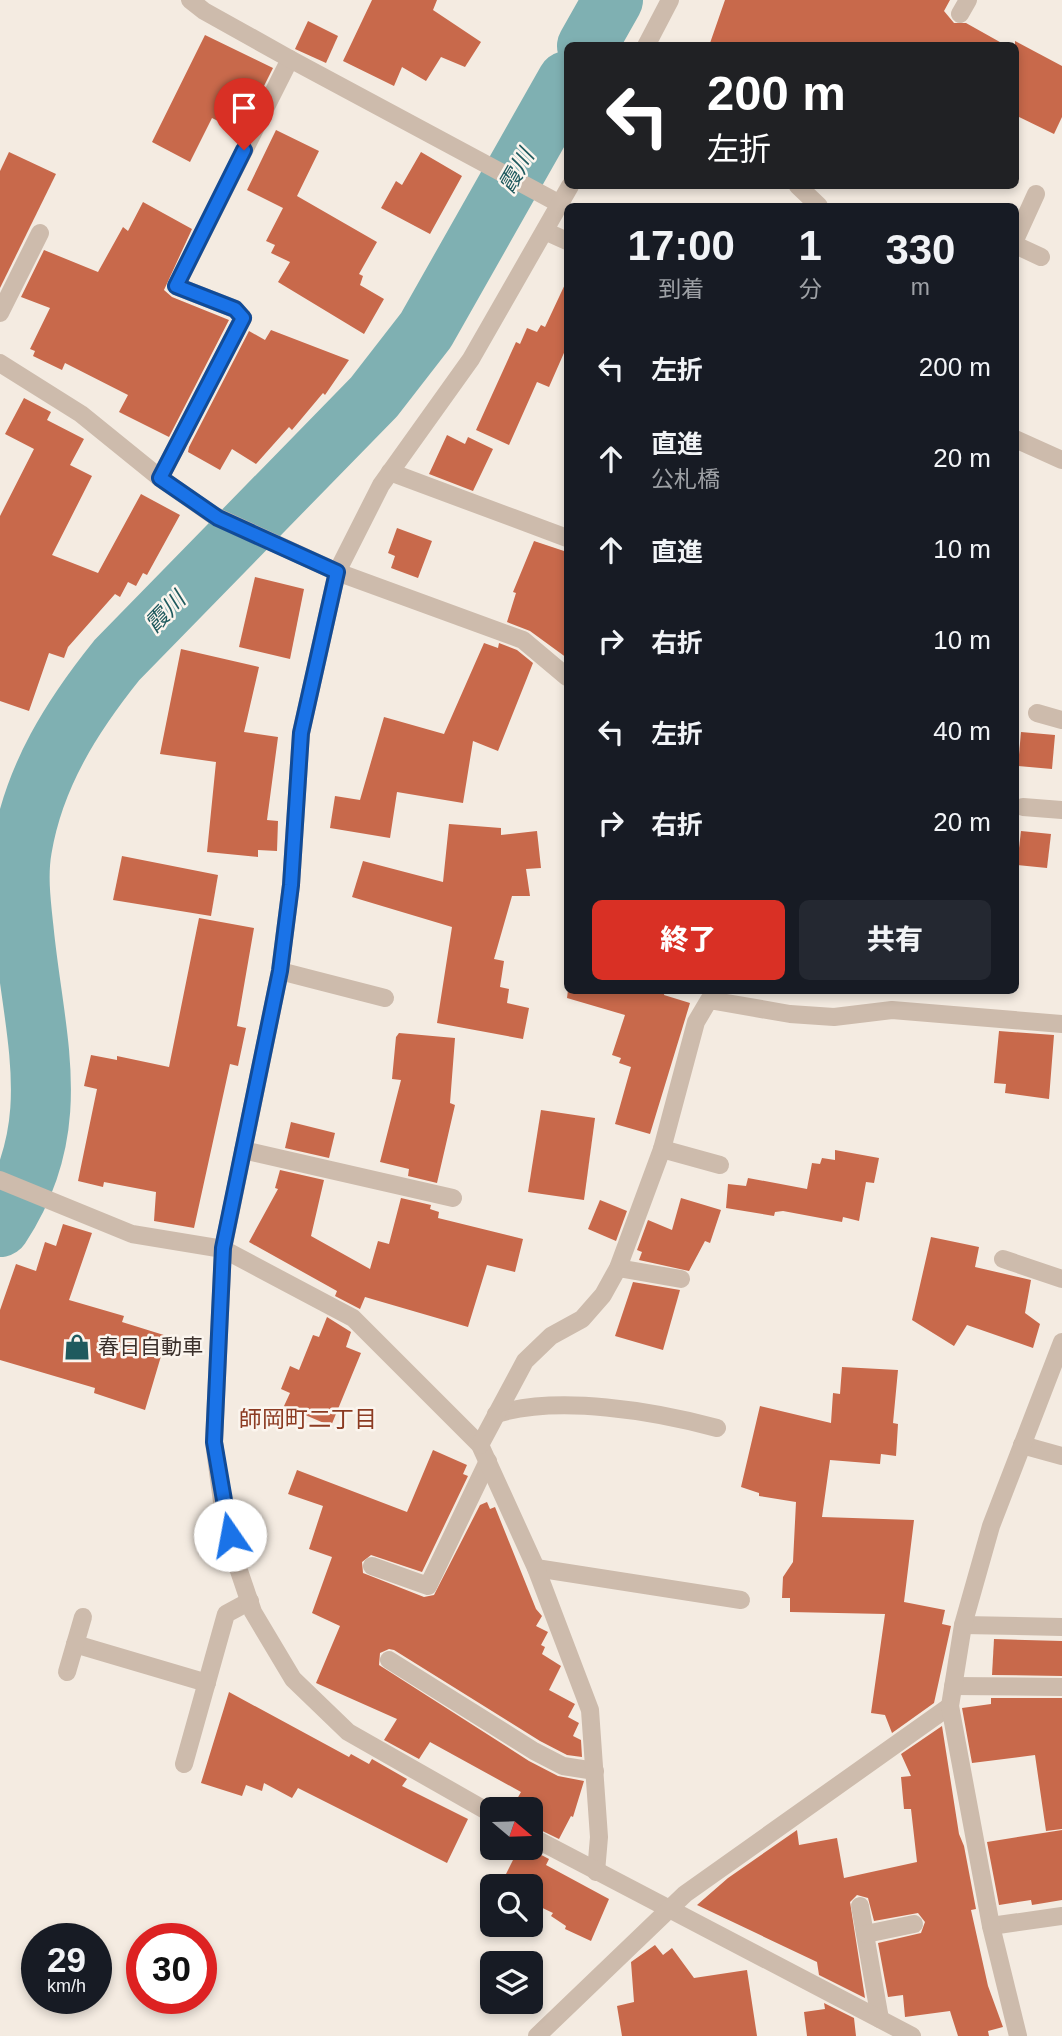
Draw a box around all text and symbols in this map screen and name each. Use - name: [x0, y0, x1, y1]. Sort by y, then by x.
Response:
- text: 200 m: [707, 66, 846, 120]
- icon: left: [592, 70, 683, 161]
- pin: [214, 78, 274, 150]
- icon: arrive: [225, 89, 263, 127]
- text: 左折: [707, 131, 771, 167]
- water label: 霞川: [493, 142, 540, 197]
- text: 17:00: [628, 222, 735, 269]
- text: 1: [798, 222, 822, 269]
- text: 330: [885, 226, 955, 273]
- text: m: [911, 274, 930, 300]
- text: 到着: [658, 276, 704, 302]
- text: 分: [799, 276, 822, 302]
- icon: left: [592, 349, 630, 387]
- text: 200 m: [919, 352, 991, 382]
- text: 左折: [651, 355, 703, 385]
- text: 直進: [651, 429, 703, 459]
- icon: ahead: [592, 440, 630, 478]
- text: 20 m: [933, 443, 991, 473]
- text: 公札橋: [651, 466, 720, 492]
- icon: ahead: [592, 531, 630, 569]
- text: 10 m: [933, 534, 991, 564]
- text: 直進: [651, 537, 703, 567]
- water label: 霞川: [140, 584, 192, 638]
- icon: right: [592, 622, 630, 660]
- text: 10 m: [933, 625, 991, 655]
- text: 右折: [651, 628, 703, 658]
- icon: left: [592, 713, 630, 751]
- text: 40 m: [933, 716, 991, 746]
- text: 左折: [651, 719, 703, 749]
- icon: right: [592, 804, 630, 842]
- text: 20 m: [933, 807, 991, 837]
- text: 右折: [651, 810, 703, 840]
- button: 終了: [592, 900, 785, 980]
- button: 共有: [799, 900, 991, 980]
- shop icon: 春日自動車: [62, 1332, 92, 1362]
- place label: 春日自動車: [98, 1335, 203, 1358]
- district label: 師岡町二丁目: [239, 1406, 377, 1432]
- position arrow: [193, 1498, 267, 1572]
- north arrow: [480, 1797, 542, 1860]
- map controls: [480, 1797, 543, 2014]
- button: search: [480, 1874, 543, 1937]
- speed limit sign: 30: [126, 1923, 217, 2014]
- text: 29: [47, 1940, 86, 1979]
- button: layers: [480, 1951, 543, 2014]
- text: km/h: [47, 1976, 86, 1996]

